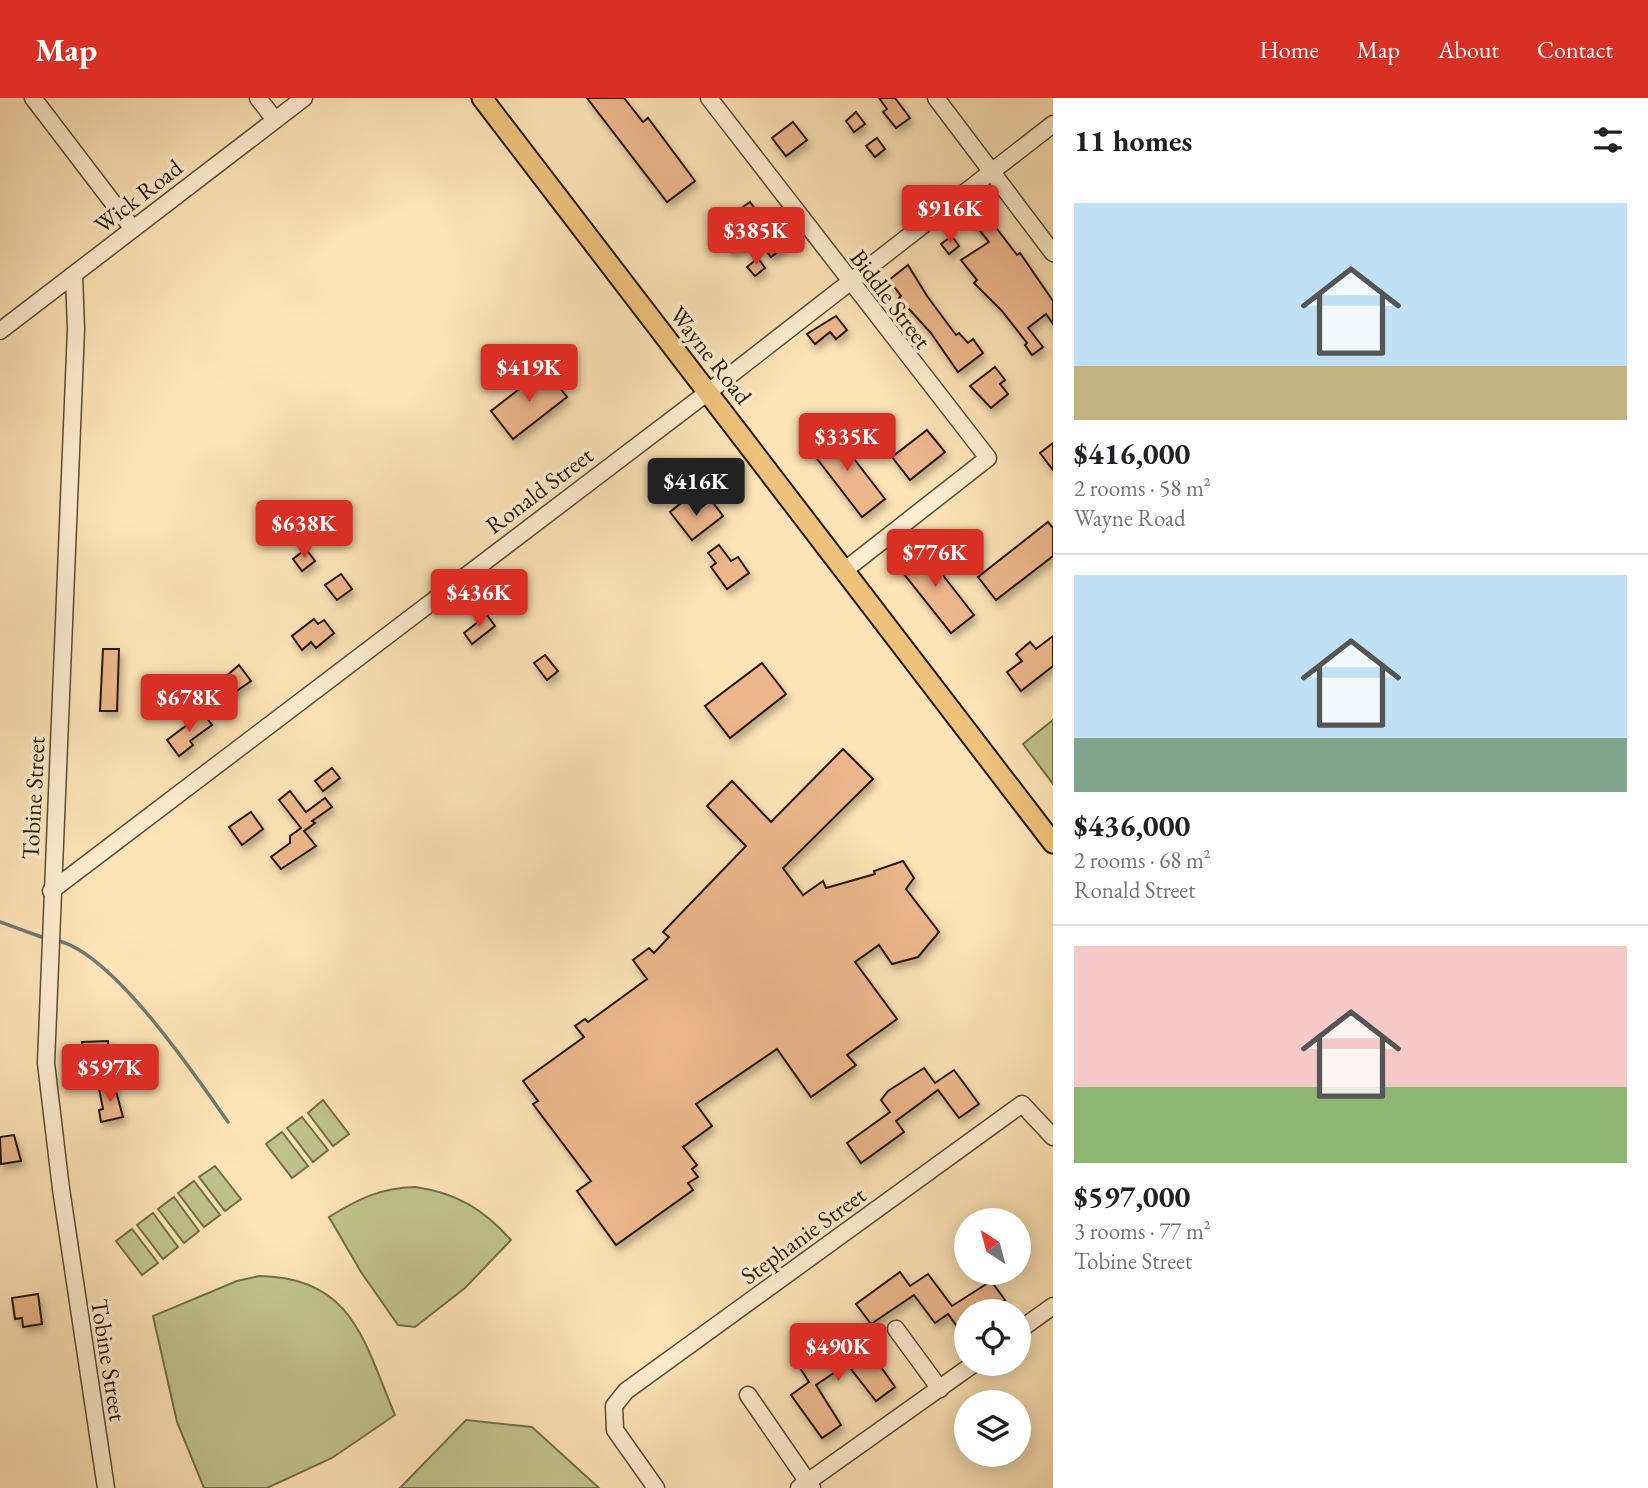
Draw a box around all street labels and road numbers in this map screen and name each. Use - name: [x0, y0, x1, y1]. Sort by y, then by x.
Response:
- street label: Wick Road: [88, 151, 189, 240]
- street label: Biddle Street: [843, 243, 939, 355]
- street label: Wayne Road: [663, 300, 760, 411]
- street label: Ronald Street: [479, 439, 599, 540]
- street label: Tobine Street: [14, 735, 52, 860]
- street label: Stephanie Street: [734, 1179, 872, 1291]
- street label: Tobine Street: [84, 1297, 134, 1424]

